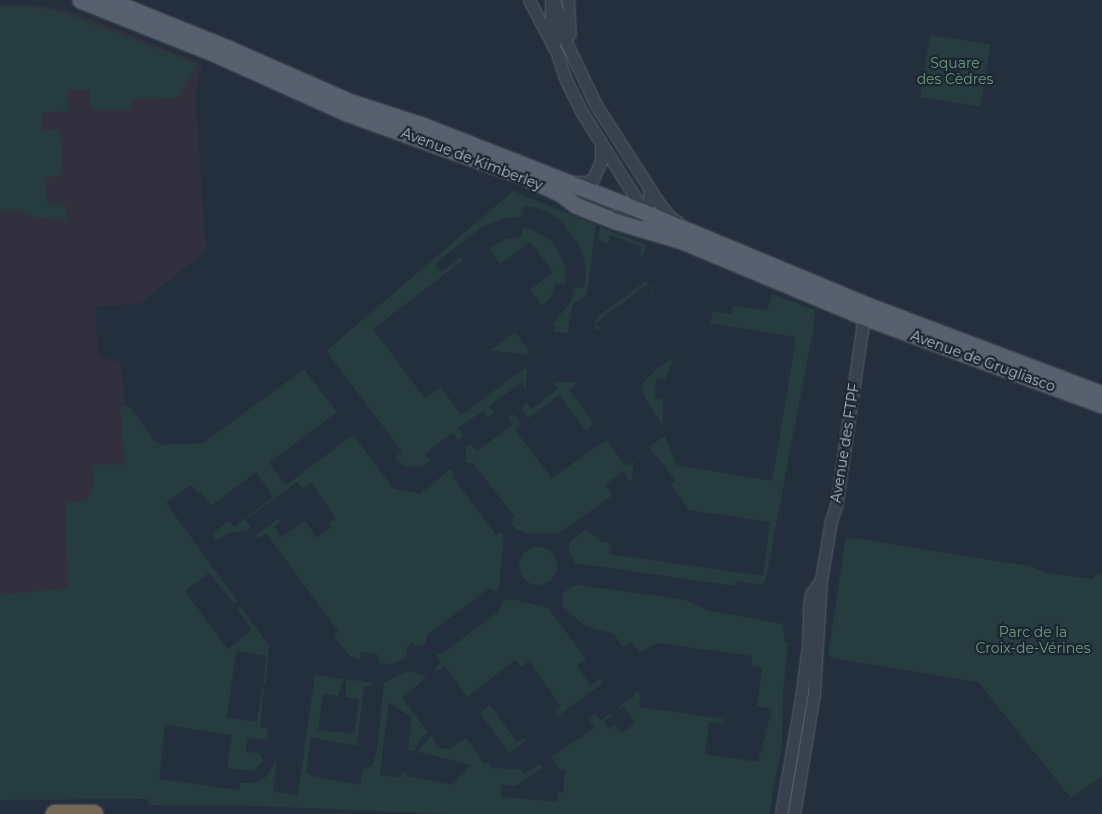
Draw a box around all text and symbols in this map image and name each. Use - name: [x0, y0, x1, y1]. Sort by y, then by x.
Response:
- park label: Square des Cèdres: [917, 55, 993, 88]
- street label: Avenue de Kimberley: [399, 124, 545, 194]
- street label: Avenue de Grugliasco: [908, 327, 1058, 395]
- street label: Avenue des FTPF: [827, 382, 863, 504]
- park label: Parc de la Croix-de-Vérines: [975, 624, 1091, 656]

